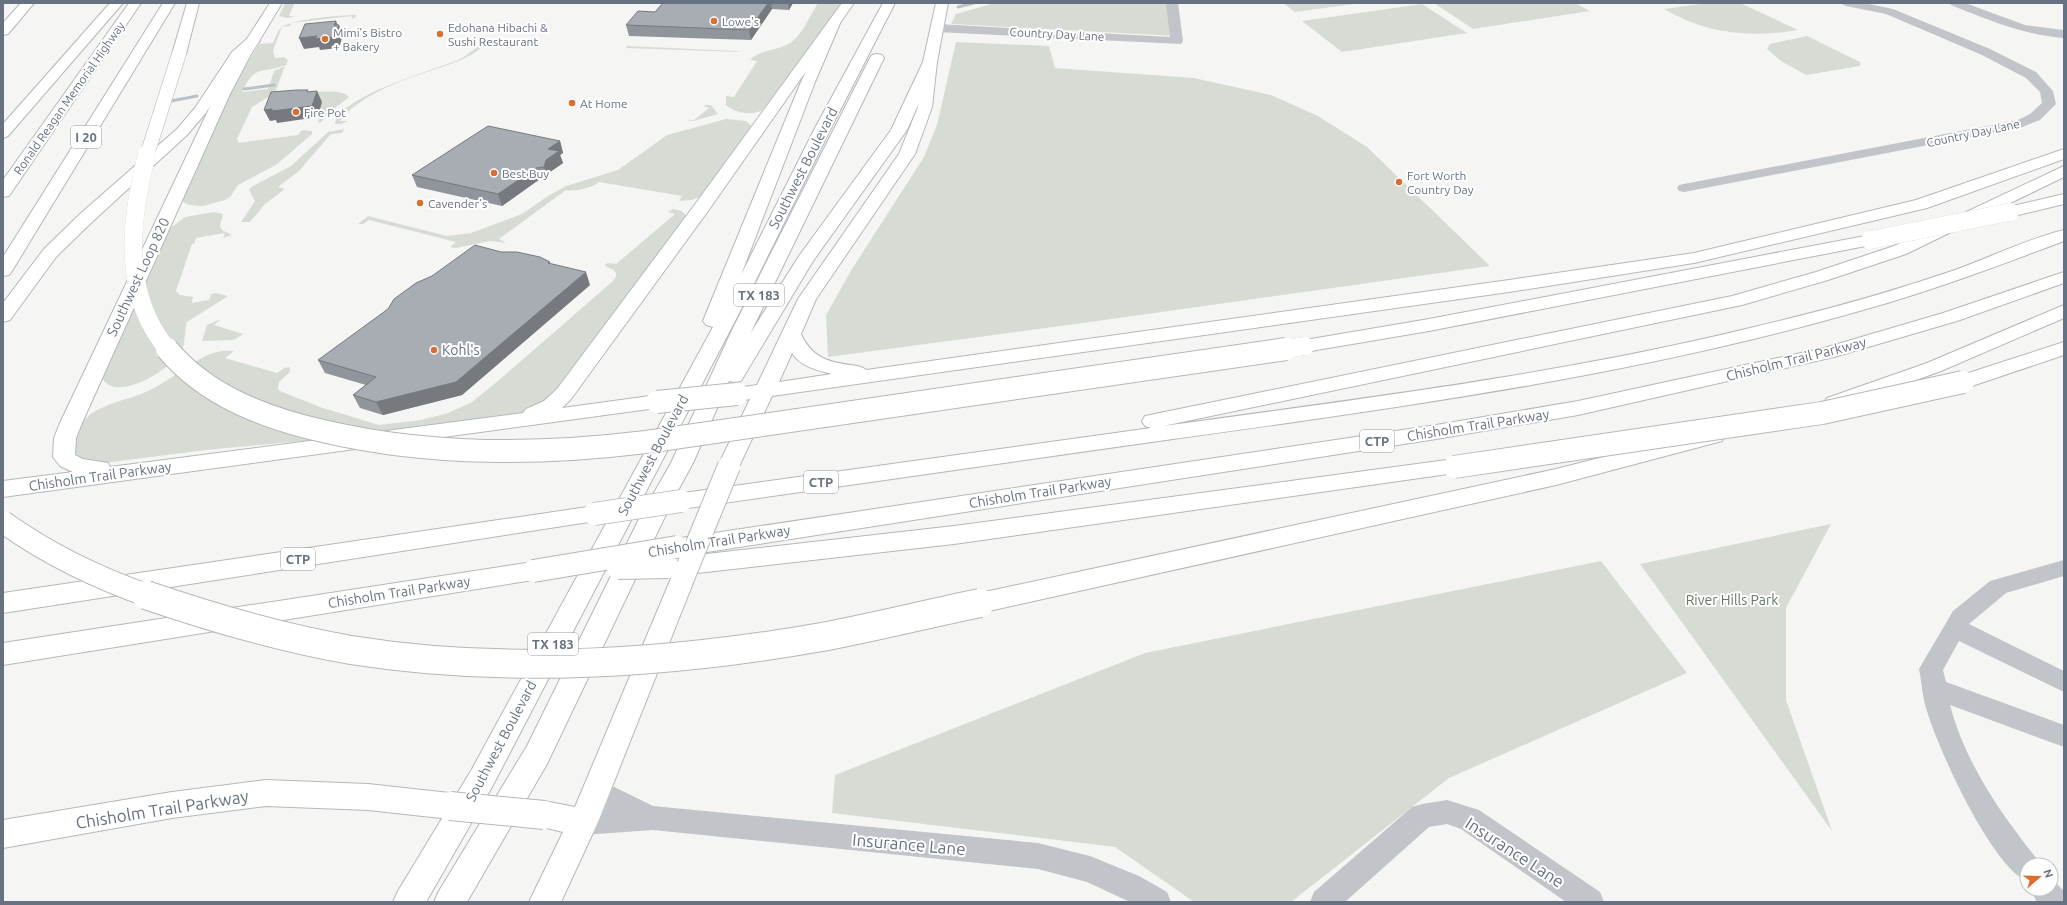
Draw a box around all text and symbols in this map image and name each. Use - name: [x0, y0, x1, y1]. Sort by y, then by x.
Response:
- place label: Lowe's: [722, 15, 759, 28]
- marker: Lowe's: [709, 16, 719, 26]
- street label: Ronald Reagan Memorial Highway: [11, 19, 127, 177]
- place label: Edohana Hibachi & Sushi Restaurant: [448, 21, 548, 48]
- street label: Country Day Lane: [1009, 25, 1105, 43]
- place label: Mimi’s Bistro + Bakery: [333, 26, 402, 53]
- marker: Edohana Hibachi & Sushi Restaurant: [435, 29, 445, 39]
- marker: Mimi’s Bistro + Bakery: [320, 34, 330, 44]
- place label: At Home: [580, 97, 628, 110]
- marker: At Home: [567, 98, 577, 108]
- street label: Southwest Boulevard: [765, 105, 841, 231]
- place label: Fire Pot: [304, 106, 346, 119]
- marker: Fire Pot: [291, 107, 301, 117]
- street label: Country Day Lane: [1925, 117, 2021, 149]
- road number: I 20: [71, 126, 101, 148]
- place label: Best Buy: [502, 167, 549, 180]
- marker: Best Buy: [489, 168, 499, 178]
- place label: Fort Worth Country Day: [1407, 169, 1474, 196]
- marker: Fort Worth Country Day: [1394, 177, 1404, 187]
- place label: Cavender’s: [428, 197, 487, 210]
- marker: Cavender’s: [415, 198, 425, 208]
- street label: Southwest Loop 820: [103, 215, 173, 339]
- road number: TX 183: [734, 284, 784, 306]
- street label: Chisholm Trail Parkway: [1724, 334, 1868, 384]
- place label: Kohl's: [442, 342, 480, 358]
- marker: Kohl's: [429, 345, 439, 355]
- street label: Southwest Boulevard: [614, 392, 692, 518]
- street label: Chisholm Trail Parkway: [1406, 406, 1551, 444]
- road number: CTP: [1360, 430, 1394, 452]
- street label: Chisholm Trail Parkway: [28, 458, 173, 494]
- road number: CTP: [804, 471, 838, 493]
- street label: Chisholm Trail Parkway: [968, 473, 1113, 511]
- street label: Chisholm Trail Parkway: [647, 522, 792, 560]
- road number: CTP: [281, 548, 315, 570]
- street label: Chisholm Trail Parkway: [327, 573, 472, 611]
- park label: River Hills Park: [1686, 592, 1778, 608]
- road number: TX 183: [528, 633, 578, 655]
- street label: Southwest Boulevard: [462, 678, 540, 804]
- street label: Chisholm Trail Parkway: [74, 786, 250, 832]
- street label: Insurance Lane: [1462, 813, 1568, 891]
- street label: Insurance Lane: [852, 830, 966, 858]
- north arrow: [2019, 857, 2059, 897]
- text: N: [2041, 868, 2055, 879]

